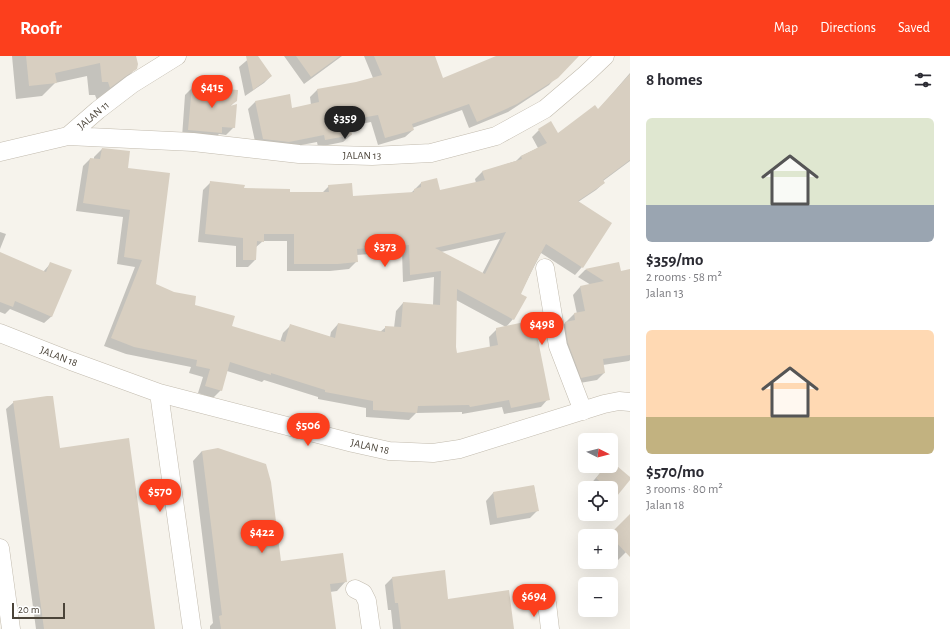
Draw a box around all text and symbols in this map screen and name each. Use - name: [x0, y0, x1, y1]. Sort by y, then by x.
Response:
- text: Roofr: [20, 19, 62, 38]
- text: Map: [774, 21, 798, 35]
- text: Directions: [820, 21, 876, 35]
- text: Saved: [898, 21, 930, 35]
- icon: filters: [912, 69, 934, 91]
- text: 8 homes: [646, 71, 703, 88]
- pin: $415: [188, 75, 236, 109]
- text: $415: [201, 81, 223, 94]
- street label: JALAN 11: [75, 99, 111, 132]
- pin: $359: [321, 106, 369, 140]
- text: $359: [333, 112, 357, 125]
- icon: home: [754, 144, 826, 216]
- street label: JALAN 13: [343, 150, 382, 161]
- pin: $373: [361, 234, 409, 268]
- text: $373: [374, 240, 396, 253]
- text: $359/mo: [646, 251, 703, 268]
- text: 2 rooms · 58 m²: [646, 271, 722, 284]
- text: Jalan 13: [646, 287, 684, 300]
- pin: $498: [518, 312, 566, 346]
- text: $498: [529, 318, 555, 331]
- street label: JALAN 18: [39, 344, 79, 369]
- icon: home: [754, 356, 826, 428]
- pin: $506: [284, 413, 332, 447]
- text: $506: [296, 419, 320, 432]
- north arrow: [578, 433, 618, 473]
- map controls: [578, 433, 618, 617]
- street label: JALAN 18: [350, 437, 390, 456]
- text: $570/mo: [646, 463, 704, 480]
- pin: $570: [136, 479, 184, 513]
- button: locate: [578, 481, 618, 521]
- text: 3 rooms · 80 m²: [646, 483, 723, 496]
- text: $570: [148, 485, 172, 498]
- text: Jalan 18: [646, 499, 684, 512]
- pin: $422: [238, 520, 286, 554]
- text: $422: [250, 526, 274, 539]
- button: +: [578, 529, 618, 569]
- button: −: [578, 577, 618, 617]
- pin: $694: [510, 584, 558, 618]
- text: $694: [522, 590, 546, 603]
- scale bar: [12, 601, 65, 620]
- text: 20 m: [18, 604, 39, 615]

